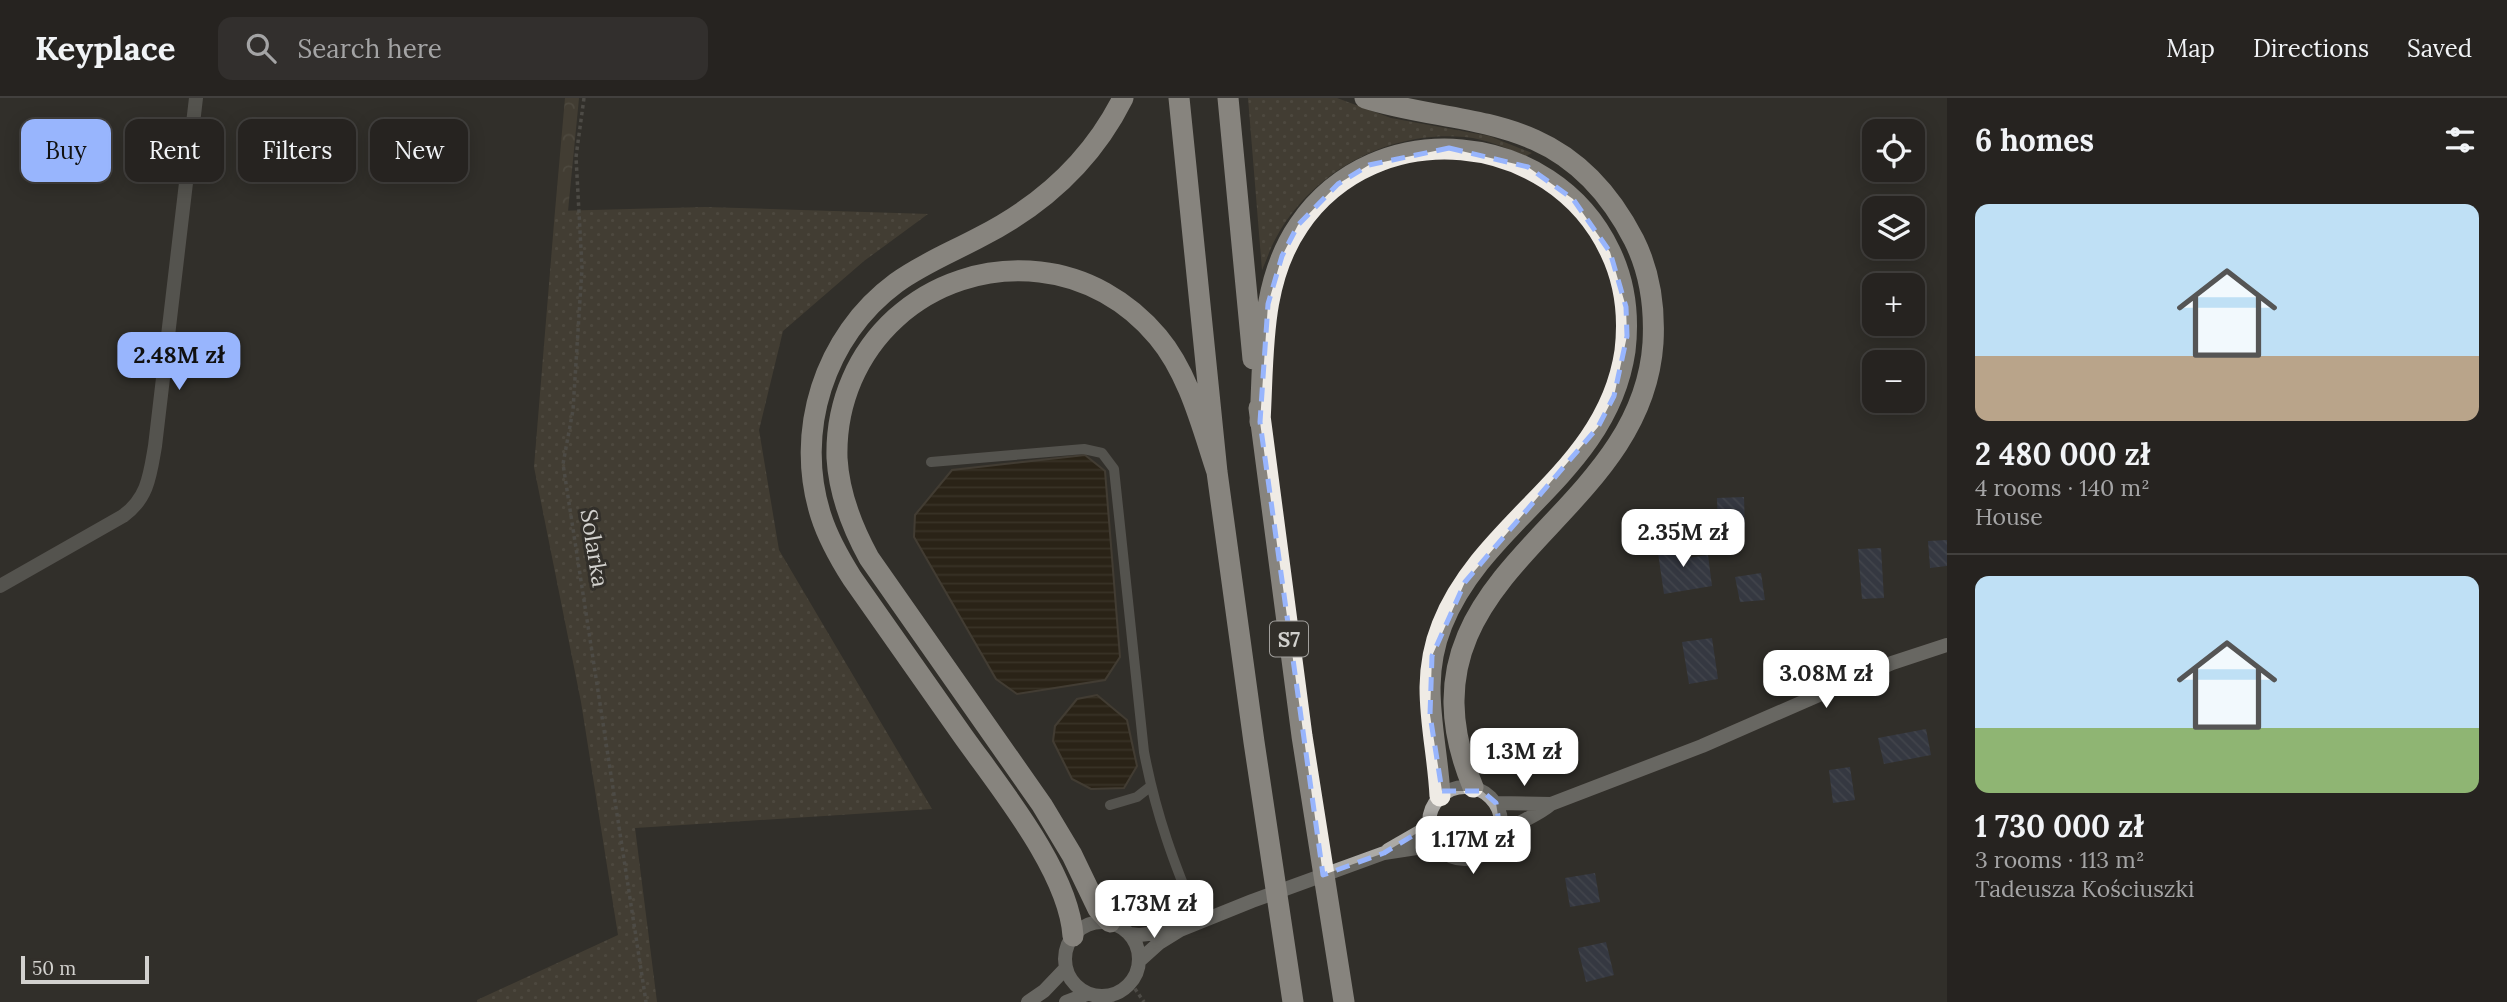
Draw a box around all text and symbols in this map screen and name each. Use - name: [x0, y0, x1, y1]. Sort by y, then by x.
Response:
- search box: [218, 17, 708, 80]
- text: Keyplace: [35, 27, 176, 69]
- icon: search: [242, 29, 280, 67]
- text: Search here: [298, 32, 442, 65]
- text: Map: [2166, 33, 2215, 64]
- text: Directions: [2253, 33, 2369, 64]
- text: Saved: [2407, 33, 2472, 64]
- chip: Buy: [21, 119, 111, 182]
- chip: Rent: [125, 119, 224, 182]
- chip: Filters: [238, 119, 356, 182]
- chip: New: [370, 119, 468, 182]
- map controls: [1862, 119, 1925, 413]
- button: locate: [1862, 119, 1925, 182]
- text: 6 homes: [1975, 121, 2094, 159]
- icon: filters: [2441, 121, 2479, 159]
- button: layers: [1862, 196, 1925, 259]
- icon: home: [2164, 250, 2290, 376]
- button: +: [1862, 273, 1925, 336]
- pin: 2.48M zł: [107, 332, 251, 392]
- text: 2.48M zł: [133, 340, 225, 369]
- button: −: [1862, 350, 1925, 413]
- text: 2 480 000 zł: [1975, 435, 2150, 473]
- text: 4 rooms · 140 m²: [1975, 473, 2150, 502]
- text: House: [1975, 502, 2043, 531]
- street label: Solarka: [575, 507, 615, 589]
- pin: 2.35M zł: [1611, 510, 1755, 569]
- text: 2.35M zł: [1638, 517, 1728, 546]
- road number: S7: [1270, 622, 1308, 656]
- icon: home: [2164, 622, 2290, 748]
- pin: 3.08M zł: [1754, 650, 1898, 710]
- text: 3.08M zł: [1779, 658, 1873, 687]
- pin: 1.3M zł: [1459, 728, 1589, 788]
- text: 1.3M zł: [1486, 736, 1562, 765]
- text: 1 730 000 zł: [1975, 807, 2143, 845]
- pin: 1.17M zł: [1401, 816, 1545, 876]
- text: 1.17M zł: [1432, 824, 1514, 853]
- text: 3 rooms · 113 m²: [1975, 845, 2145, 874]
- text: Tadeusza Kościuszki: [1975, 874, 2194, 903]
- pin: 1.73M zł: [1082, 880, 1226, 940]
- text: 1.73M zł: [1111, 888, 1197, 917]
- scale bar: [21, 953, 149, 985]
- text: 50 m: [32, 956, 76, 980]

